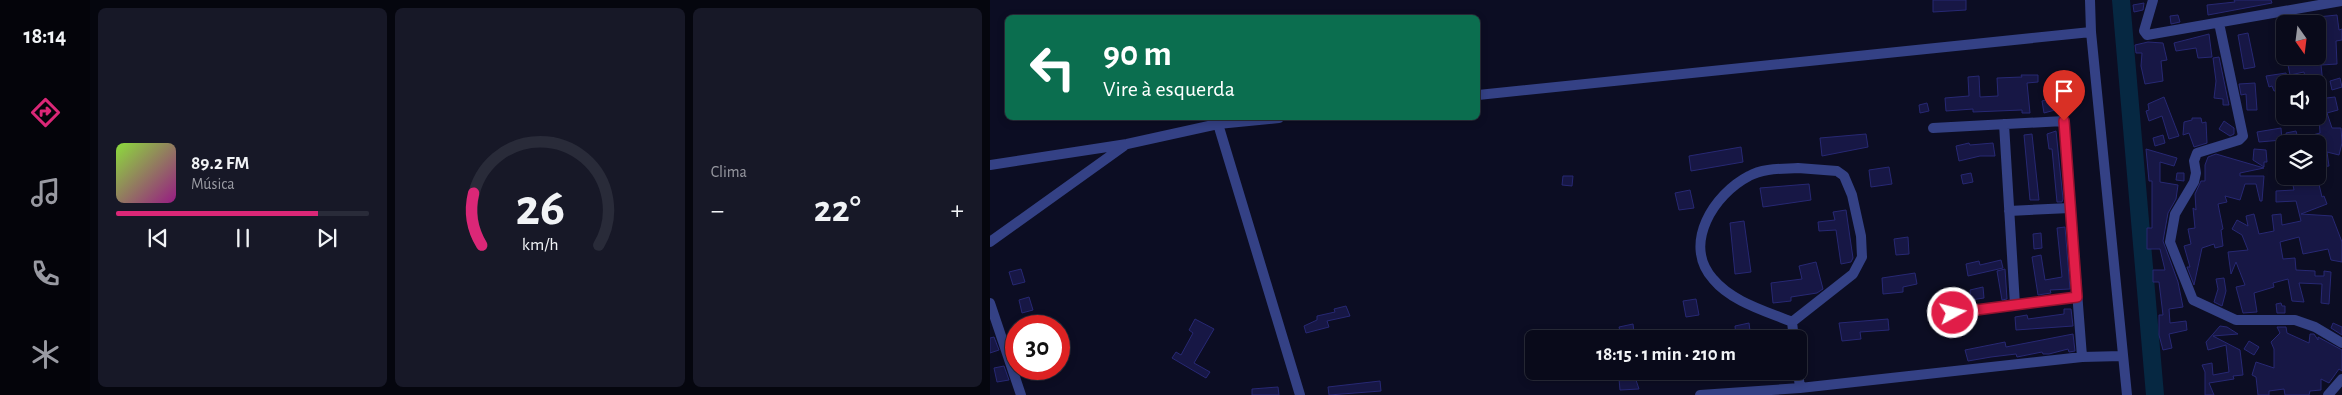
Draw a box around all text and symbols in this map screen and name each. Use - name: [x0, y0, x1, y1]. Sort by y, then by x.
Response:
- north arrow: [2276, 15, 2326, 65]
- map controls: [2276, 15, 2326, 185]
- text: 18:14: [24, 25, 66, 47]
- icon: left: [1020, 35, 1085, 100]
- text: 90 m: [1103, 37, 1172, 72]
- pin: [2043, 70, 2085, 121]
- button: sound: [2276, 75, 2326, 125]
- icon: arrive: [2050, 77, 2078, 105]
- text: Vire à esquerda: [1103, 78, 1235, 100]
- icon: directions: [28, 95, 63, 130]
- button: layers: [2276, 135, 2326, 185]
- text: 89.2 FM: [191, 154, 249, 173]
- text: Clima: [711, 164, 747, 180]
- icon: music: [28, 175, 63, 210]
- text: Música: [191, 176, 235, 192]
- text: 26: [515, 182, 565, 234]
- text: 22°: [814, 191, 861, 229]
- text: −: [711, 197, 724, 225]
- text: +: [951, 197, 964, 225]
- icon: previous: [144, 224, 172, 252]
- icon: pause: [229, 224, 257, 252]
- icon: next: [313, 224, 341, 252]
- text: km/h: [522, 236, 558, 254]
- icon: phone: [28, 256, 63, 291]
- position arrow: [1926, 286, 1978, 338]
- speed limit sign: 30: [1005, 315, 1070, 380]
- icon: climate: [28, 337, 63, 372]
- text: 18:15 · 1 min · 210 m: [1596, 345, 1736, 364]

